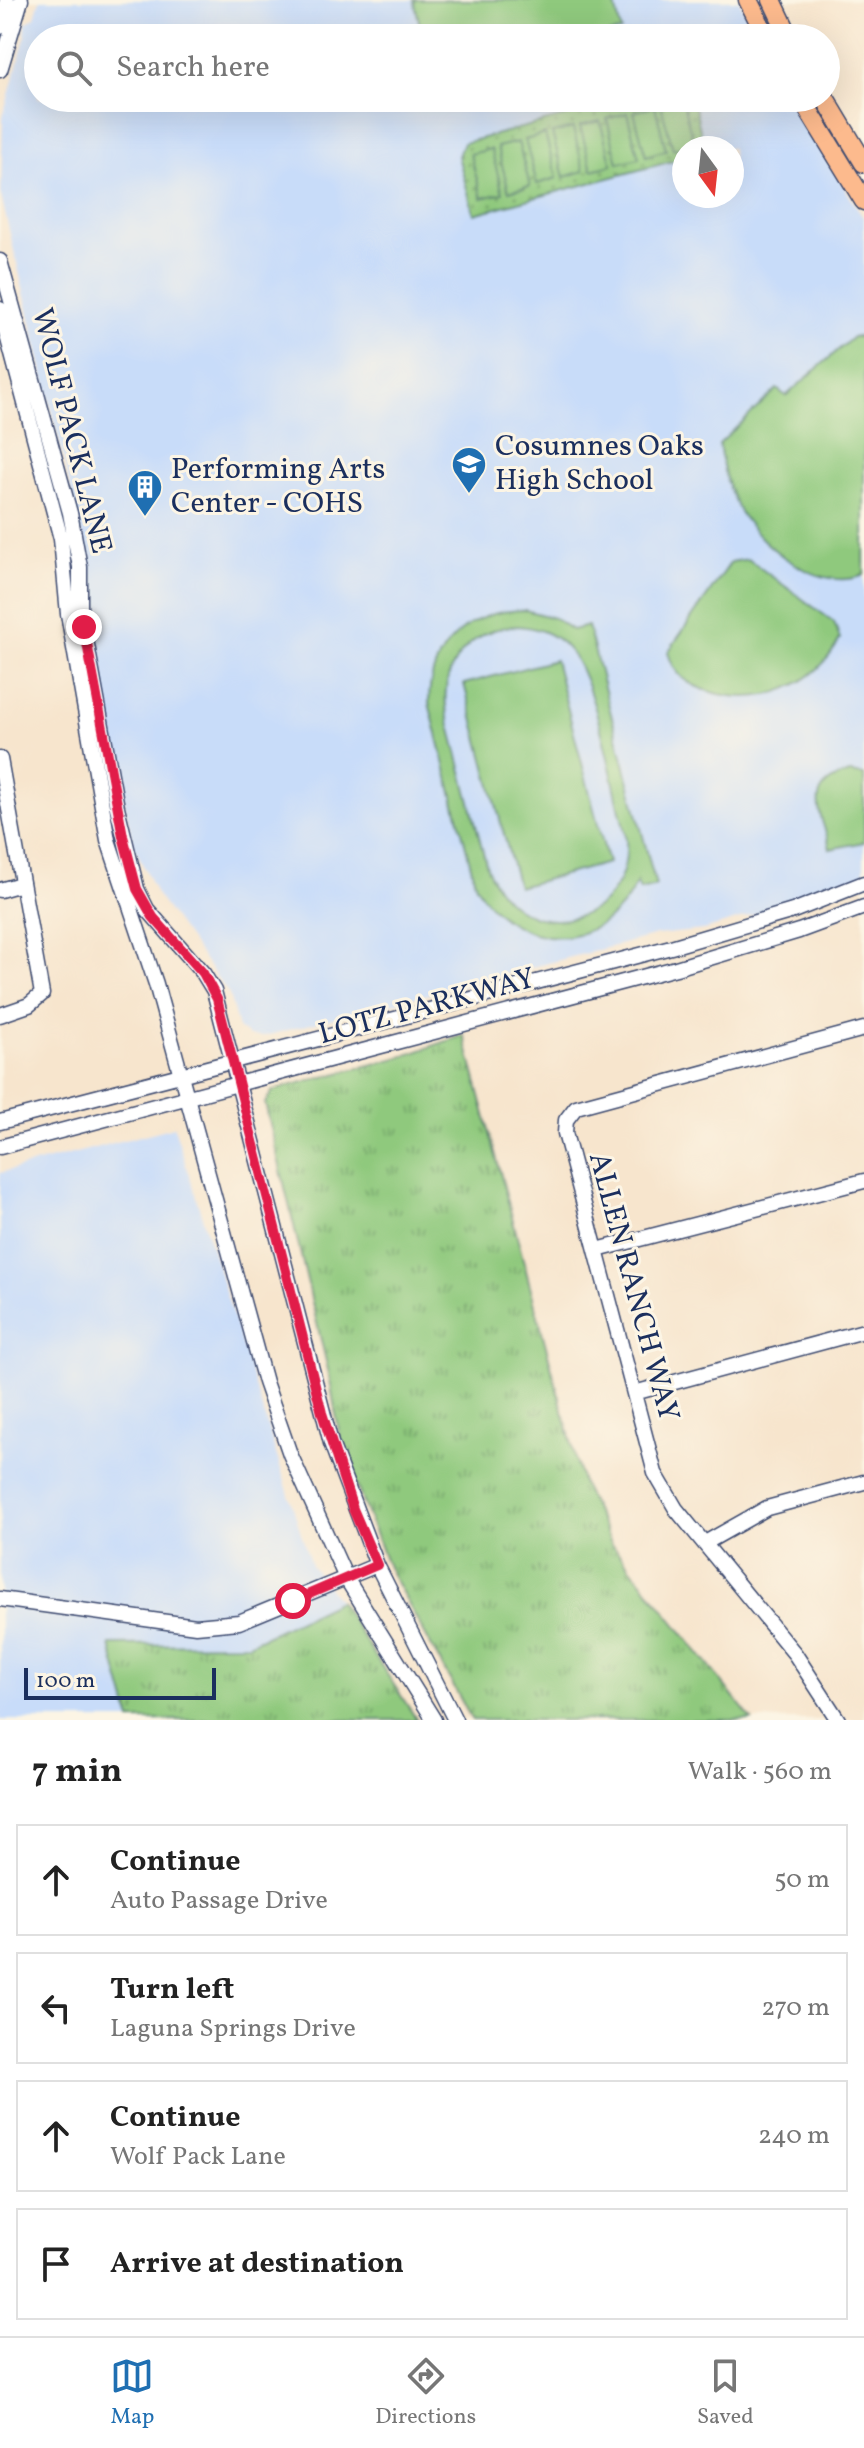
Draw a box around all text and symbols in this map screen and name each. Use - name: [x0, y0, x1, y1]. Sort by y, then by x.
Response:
- search box: [24, 24, 840, 112]
- icon: search: [52, 46, 96, 90]
- text: Search here: [116, 47, 270, 89]
- north arrow: [672, 136, 744, 208]
- street label: WOLF PACK LANE: [20, 304, 122, 558]
- place label: Cosumnes Oaks High School: [495, 426, 704, 502]
- school or university icon: Cosumnes Oaks High School: [450, 445, 488, 495]
- place label: Performing Arts Center - COHS: [171, 449, 385, 525]
- building icon: Performing Arts Center - COHS: [126, 468, 164, 518]
- route end: [66, 609, 102, 645]
- street label: LOTZ PARKWAY: [314, 958, 540, 1056]
- street label: ALLEN RANCH WAY: [577, 1148, 689, 1426]
- route start: [275, 1583, 311, 1619]
- scale bar: [24, 1664, 216, 1700]
- text: 100 m: [36, 1666, 95, 1697]
- text: 7 min: [32, 1749, 122, 1796]
- text: Walk · 560 m: [688, 1754, 832, 1790]
- text: Continue: [110, 1841, 241, 1883]
- icon: ahead: [34, 1858, 78, 1902]
- text: 50 m: [774, 1862, 830, 1898]
- text: Auto Passage Drive: [110, 1883, 328, 1919]
- text: Turn left: [110, 1969, 234, 2011]
- icon: left: [34, 1986, 78, 2030]
- text: 270 m: [761, 1990, 830, 2026]
- text: Laguna Springs Drive: [110, 2011, 356, 2047]
- text: Continue: [110, 2097, 241, 2139]
- icon: ahead: [34, 2114, 78, 2158]
- text: 240 m: [758, 2118, 830, 2154]
- text: Wolf Pack Lane: [110, 2139, 286, 2175]
- icon: arrive: [34, 2242, 78, 2286]
- text: Arrive at destination: [110, 2243, 404, 2285]
- tab: Map: [110, 2354, 154, 2433]
- tab: Directions: [375, 2354, 476, 2433]
- tab: Saved: [697, 2354, 754, 2433]

